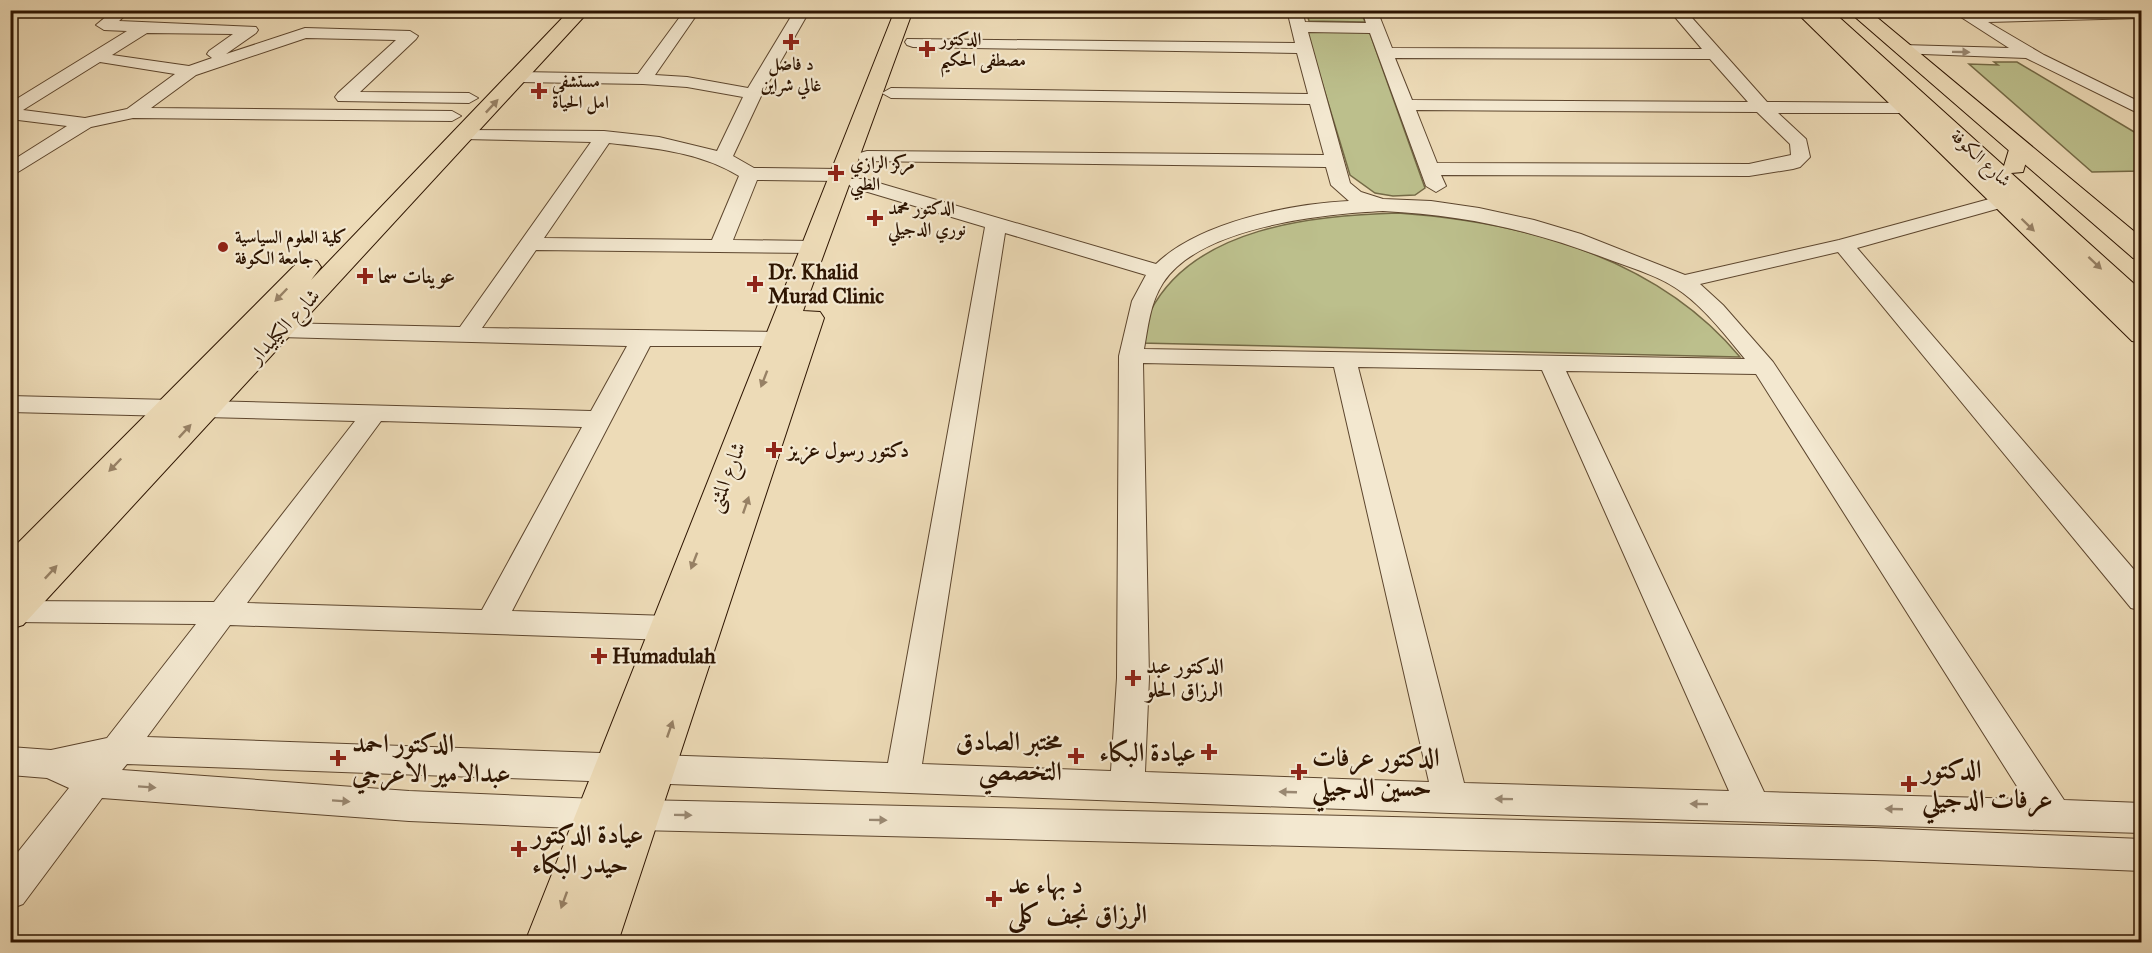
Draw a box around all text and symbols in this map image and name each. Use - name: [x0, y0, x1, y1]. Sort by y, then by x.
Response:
- place label: الدكتور مصطفى الحكيم: [938, 28, 1026, 78]
- marker: د فاضل غالي شراين: [782, 33, 800, 51]
- marker: الدكتور مصطفى الحكيم: [918, 40, 936, 58]
- one-way arrow: [1952, 47, 1971, 56]
- place label: د فاضل غالي شراين: [761, 53, 821, 100]
- place label: مستشفى امل الحياة: [551, 70, 609, 115]
- marker: مستشفى امل الحياة: [530, 82, 548, 100]
- one-way arrow: [484, 99, 498, 113]
- street label: شارع الكوفة: [1944, 125, 2016, 194]
- place label: مركز الرازي الطبي: [850, 152, 915, 201]
- marker: مركز الرازي الطبي: [827, 164, 845, 182]
- place label: الدكتور محمد نوري الدجيلي: [887, 197, 966, 247]
- marker: الدكتور محمد نوري الدجيلي: [866, 209, 884, 227]
- one-way arrow: [2021, 217, 2035, 231]
- place label: كلية العلوم السياسية جامعة الكوفة: [235, 226, 347, 269]
- marker: كلية العلوم السياسية جامعة الكوفة: [216, 240, 230, 254]
- one-way arrow: [2087, 256, 2102, 269]
- place label: Dr. Khalid Murad Clinic: [768, 259, 884, 309]
- place label: عوينات سما: [378, 263, 455, 289]
- marker: عوينات سما: [356, 267, 374, 285]
- marker: Dr. Khalid Murad Clinic: [746, 275, 764, 293]
- street label: شارع الكيليدار: [241, 283, 329, 374]
- one-way arrow: [274, 288, 288, 303]
- one-way arrow: [758, 370, 768, 388]
- one-way arrow: [177, 424, 191, 438]
- place label: دكتور رسول عزيز: [786, 437, 909, 465]
- street label: شارع المثنى: [701, 438, 756, 518]
- marker: دكتور رسول عزيز: [765, 441, 783, 459]
- one-way arrow: [109, 457, 123, 471]
- one-way arrow: [742, 496, 752, 514]
- one-way arrow: [689, 552, 698, 570]
- one-way arrow: [43, 566, 57, 580]
- place label: Humadulah: [612, 643, 716, 669]
- marker: Humadulah: [590, 647, 608, 665]
- place label: الدكتور عبد الرزاق الحلو: [1144, 653, 1224, 703]
- marker: الدكتور عبد الرزاق الحلو: [1124, 669, 1142, 687]
- one-way arrow: [665, 720, 675, 738]
- place label: مختبر الصادق التخصصي: [956, 725, 1063, 795]
- place label: الدكتور احمد عبدالامير الاعرجي: [351, 727, 511, 795]
- place label: عيادة البكاء: [1099, 736, 1196, 768]
- place label: الدكتور عرفات حسين الدجيلي: [1311, 741, 1440, 812]
- marker: عيادة البكاء: [1200, 743, 1218, 761]
- marker: مختبر الصادق التخصصي: [1067, 747, 1085, 765]
- marker: الدكتور احمد عبدالامير الاعرجي: [329, 749, 347, 767]
- place label: الدكتور عرفات الدجيلي: [1919, 753, 2053, 824]
- marker: الدكتور عرفات حسين الدجيلي: [1290, 763, 1308, 781]
- marker: الدكتور عرفات الدجيلي: [1900, 775, 1918, 793]
- one-way arrow: [137, 782, 156, 791]
- one-way arrow: [1279, 787, 1298, 796]
- one-way arrow: [1495, 794, 1514, 804]
- one-way arrow: [332, 796, 351, 806]
- one-way arrow: [1690, 799, 1709, 809]
- one-way arrow: [1885, 804, 1904, 813]
- one-way arrow: [673, 810, 692, 820]
- one-way arrow: [868, 815, 887, 825]
- place label: عيادة الدكتور حيدر البكاء: [529, 818, 643, 880]
- marker: عيادة الدكتور حيدر البكاء: [510, 840, 528, 858]
- place label: د بهاء عد الرزاق نجف كلى: [1007, 868, 1147, 935]
- marker: د بهاء عد الرزاق نجف كلى: [985, 890, 1003, 908]
- one-way arrow: [558, 891, 568, 909]

